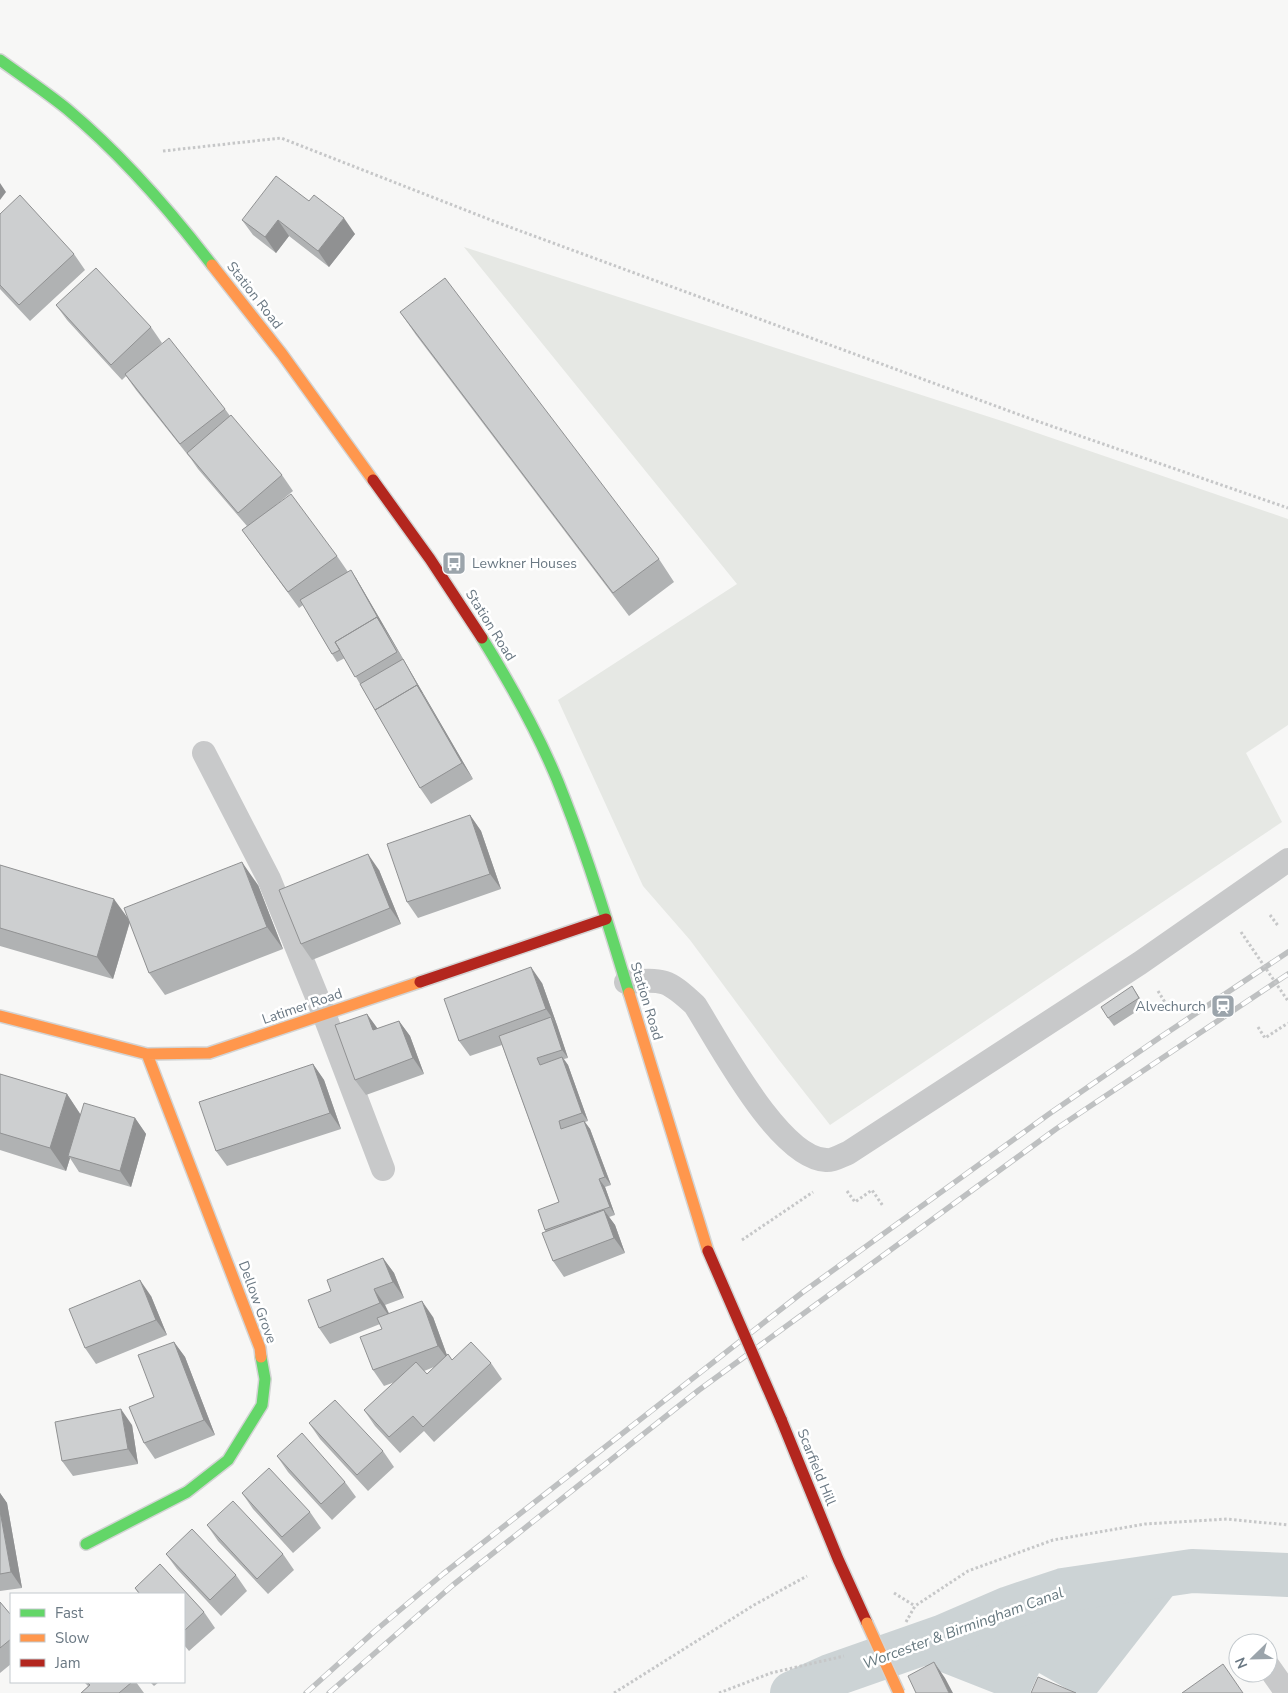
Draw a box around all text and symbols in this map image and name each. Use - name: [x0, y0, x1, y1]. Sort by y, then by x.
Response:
- street label: Station Road: [222, 258, 287, 333]
- bus stop icon: Lewkner Houses: [441, 550, 467, 576]
- place label: Lewkner Houses: [472, 554, 577, 573]
- street label: Station Road: [461, 586, 520, 665]
- street label: Station Road: [626, 960, 667, 1043]
- street label: Latimer Road: [259, 984, 345, 1029]
- station icon: Alvechurch: [1210, 993, 1236, 1019]
- place label: Alvechurch: [1136, 997, 1206, 1016]
- street label: Dellow Grove: [234, 1258, 281, 1346]
- street label: Scarfield Hill: [793, 1426, 841, 1509]
- water label: Worcester & Birmingham Canal: [860, 1582, 1066, 1674]
- legend: [10, 1593, 185, 1683]
- text: Fast: [55, 1603, 84, 1623]
- text: Slow: [55, 1628, 90, 1648]
- north arrow: [1228, 1633, 1278, 1683]
- text: Jam: [54, 1653, 81, 1673]
- text: N: [1231, 1654, 1252, 1671]

